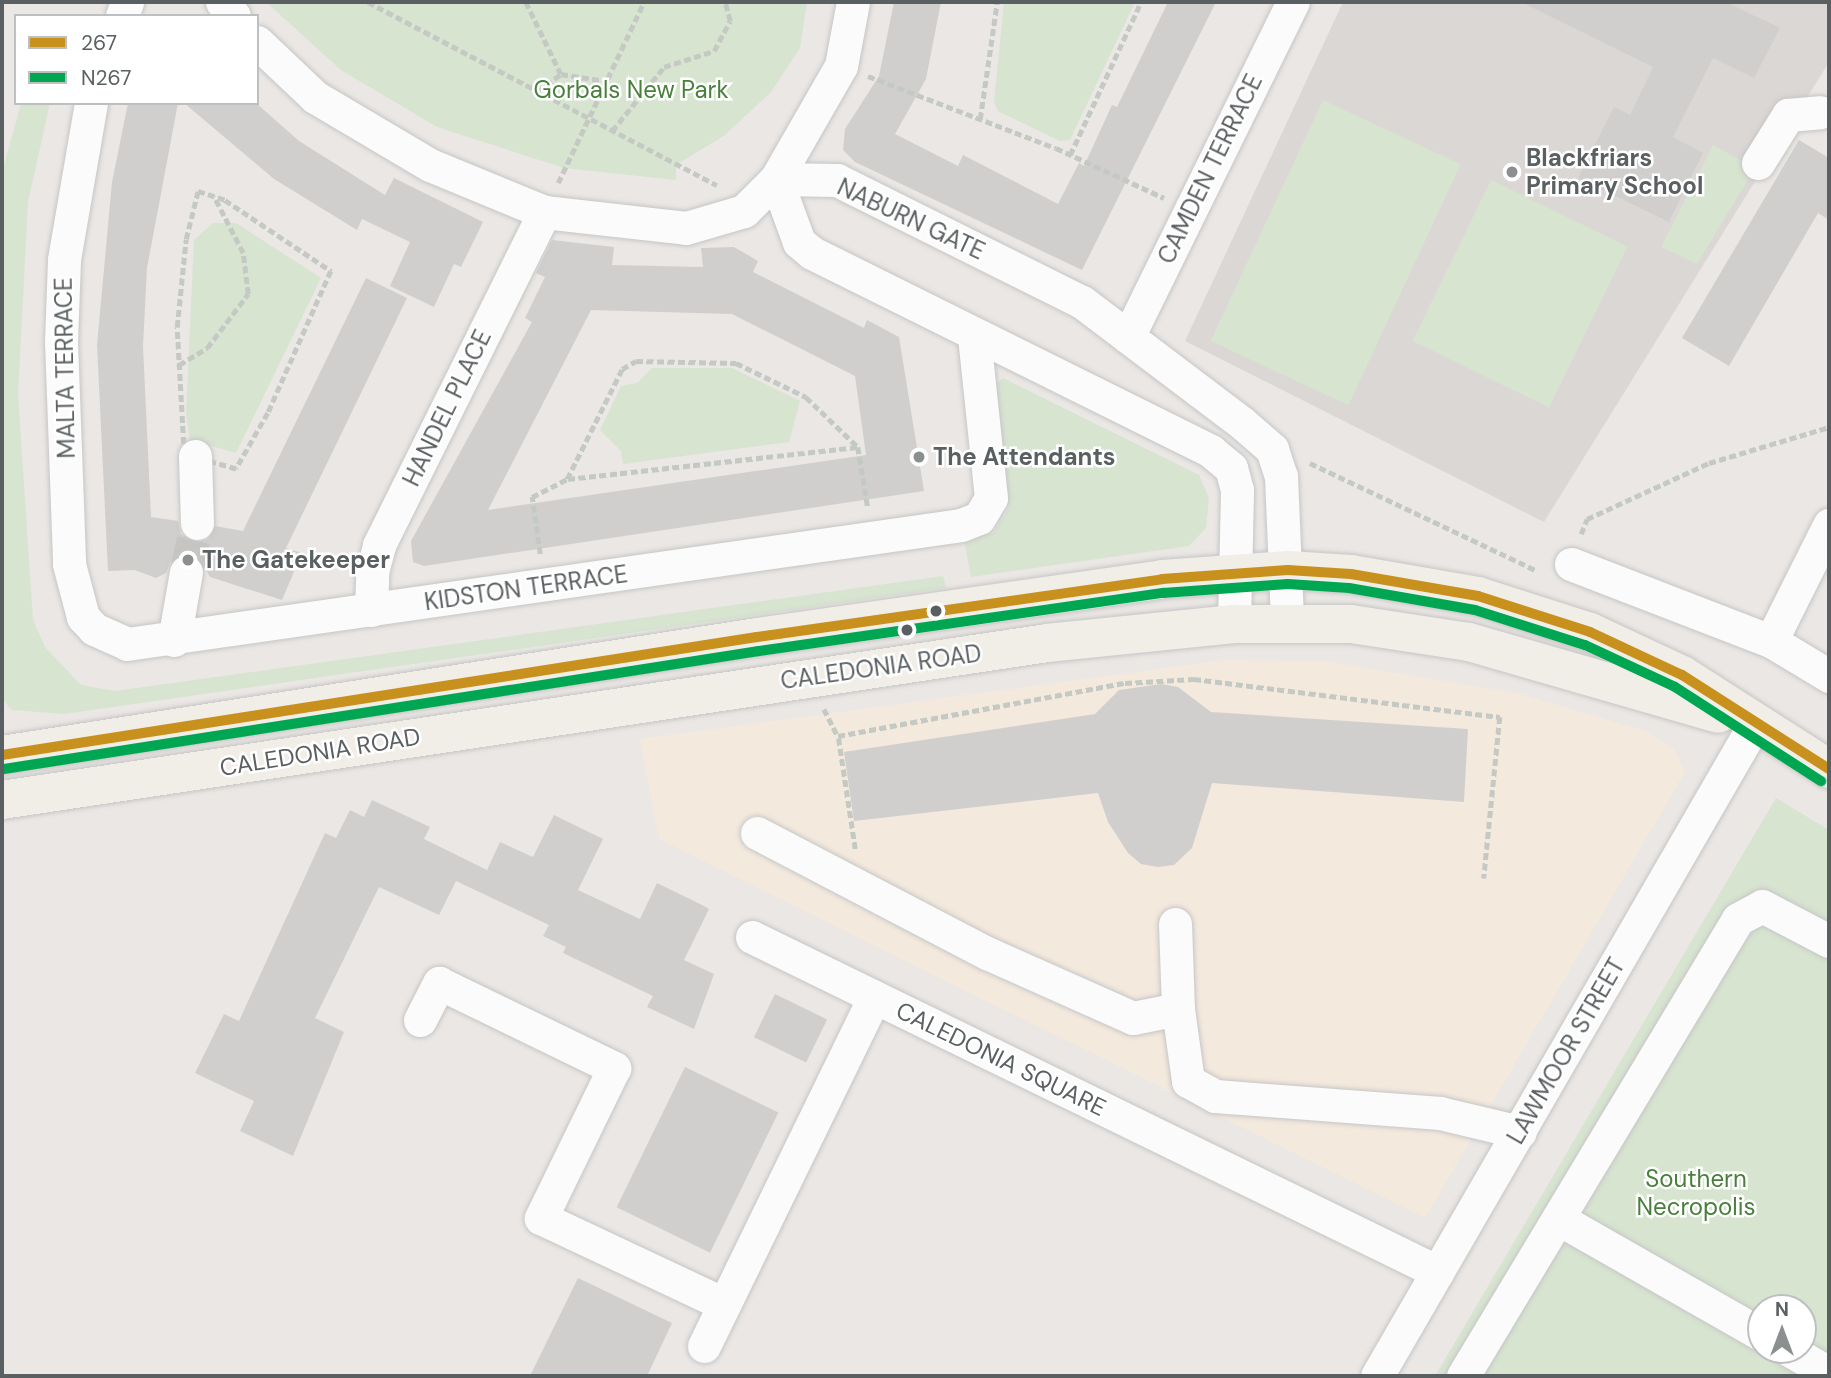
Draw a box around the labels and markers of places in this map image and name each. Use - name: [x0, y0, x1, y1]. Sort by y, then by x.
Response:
- place label: Blackfriars Primary School: [1526, 144, 1703, 200]
- marker: Blackfriars Primary School: [1504, 164, 1520, 180]
- place label: The Attendants: [933, 443, 1116, 471]
- marker: The Attendants: [911, 449, 927, 465]
- place label: The Gatekeeper: [202, 546, 390, 574]
- marker: The Gatekeeper: [180, 552, 196, 568]
- unlabelled marker: [929, 604, 943, 618]
- unlabelled marker: [900, 623, 914, 637]

